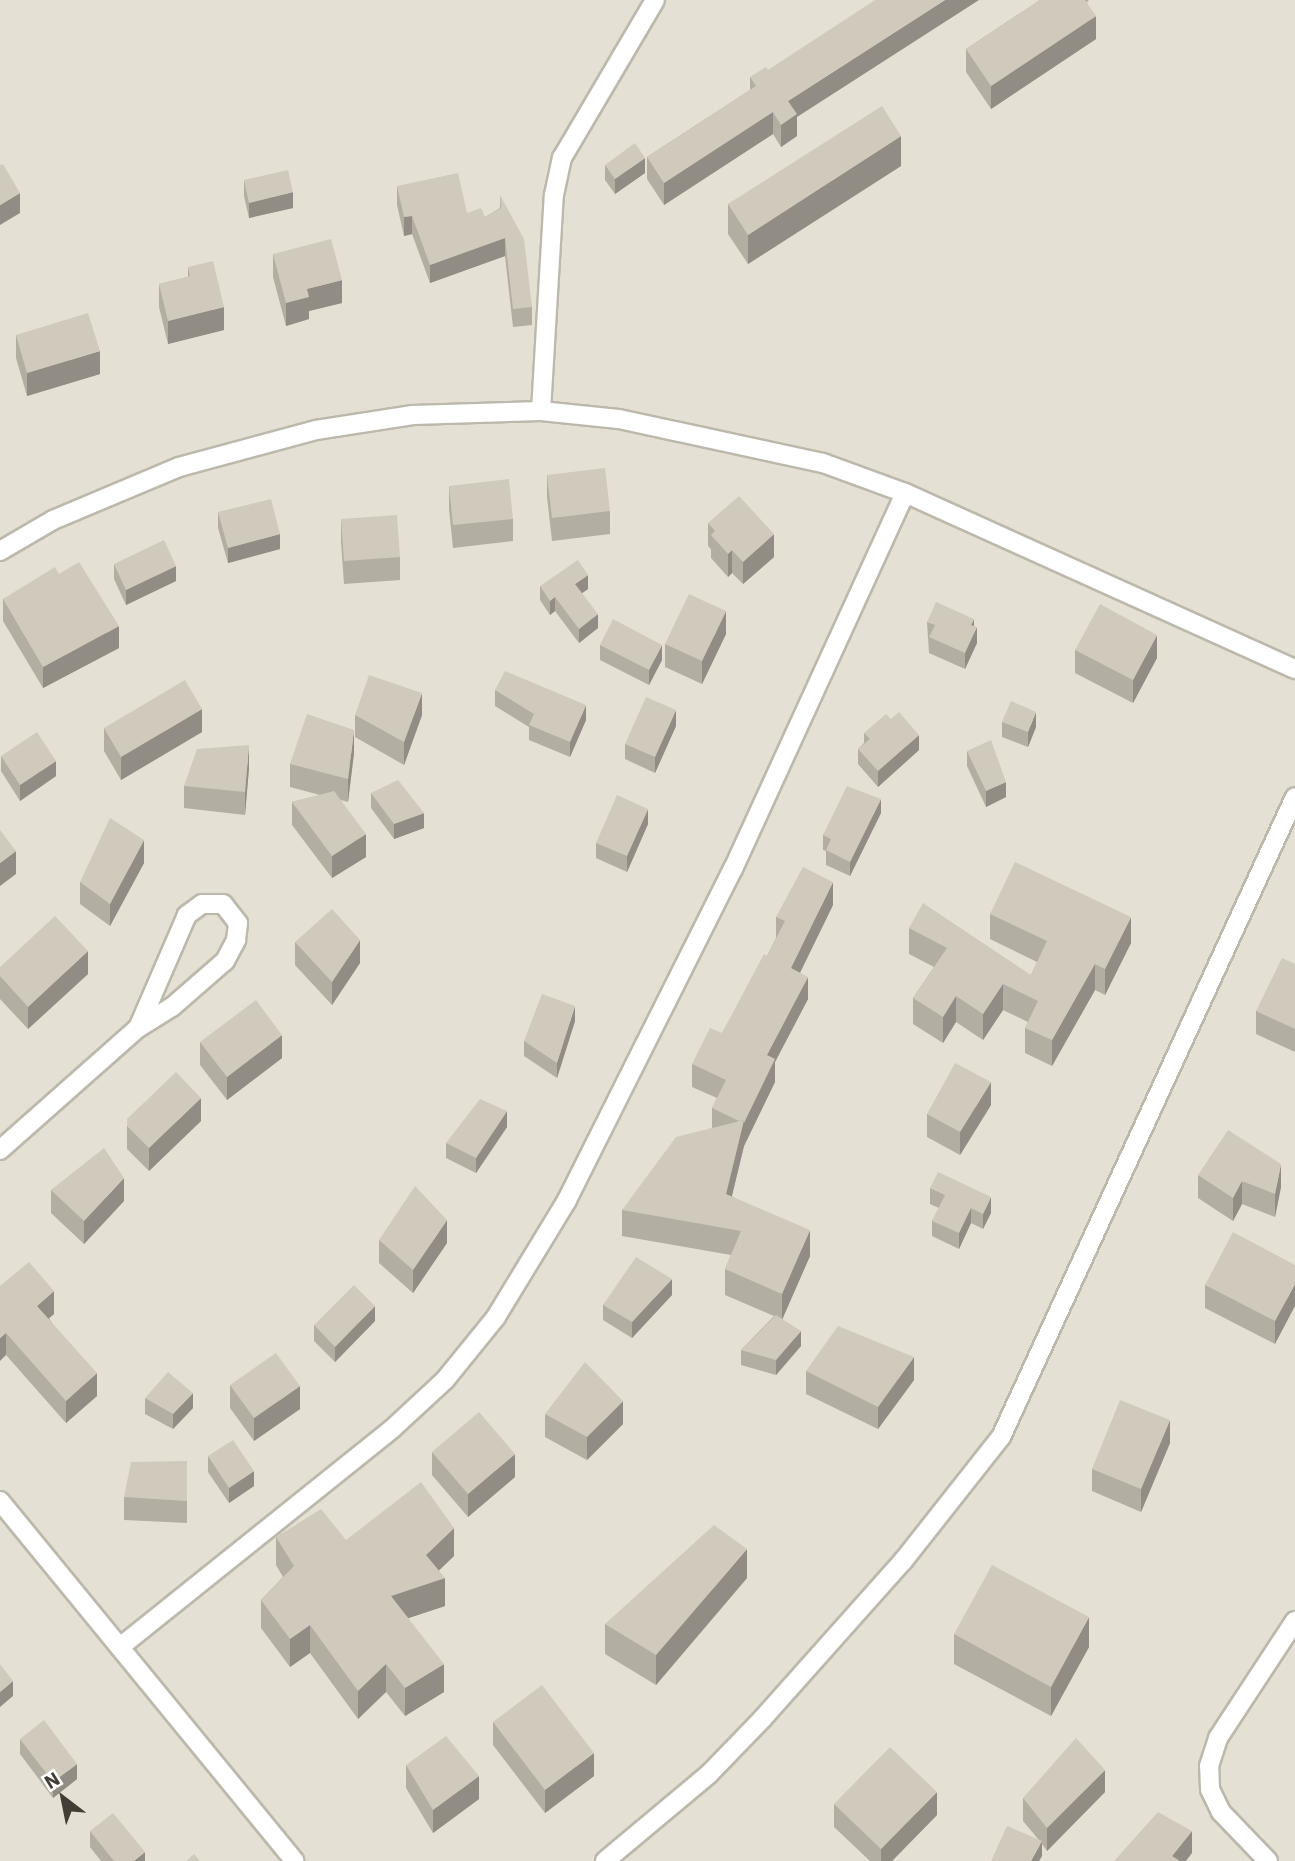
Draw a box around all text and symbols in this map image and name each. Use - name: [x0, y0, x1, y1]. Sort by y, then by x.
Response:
- north arrow: [28, 1763, 98, 1833]
- text: N: [40, 1766, 64, 1794]

